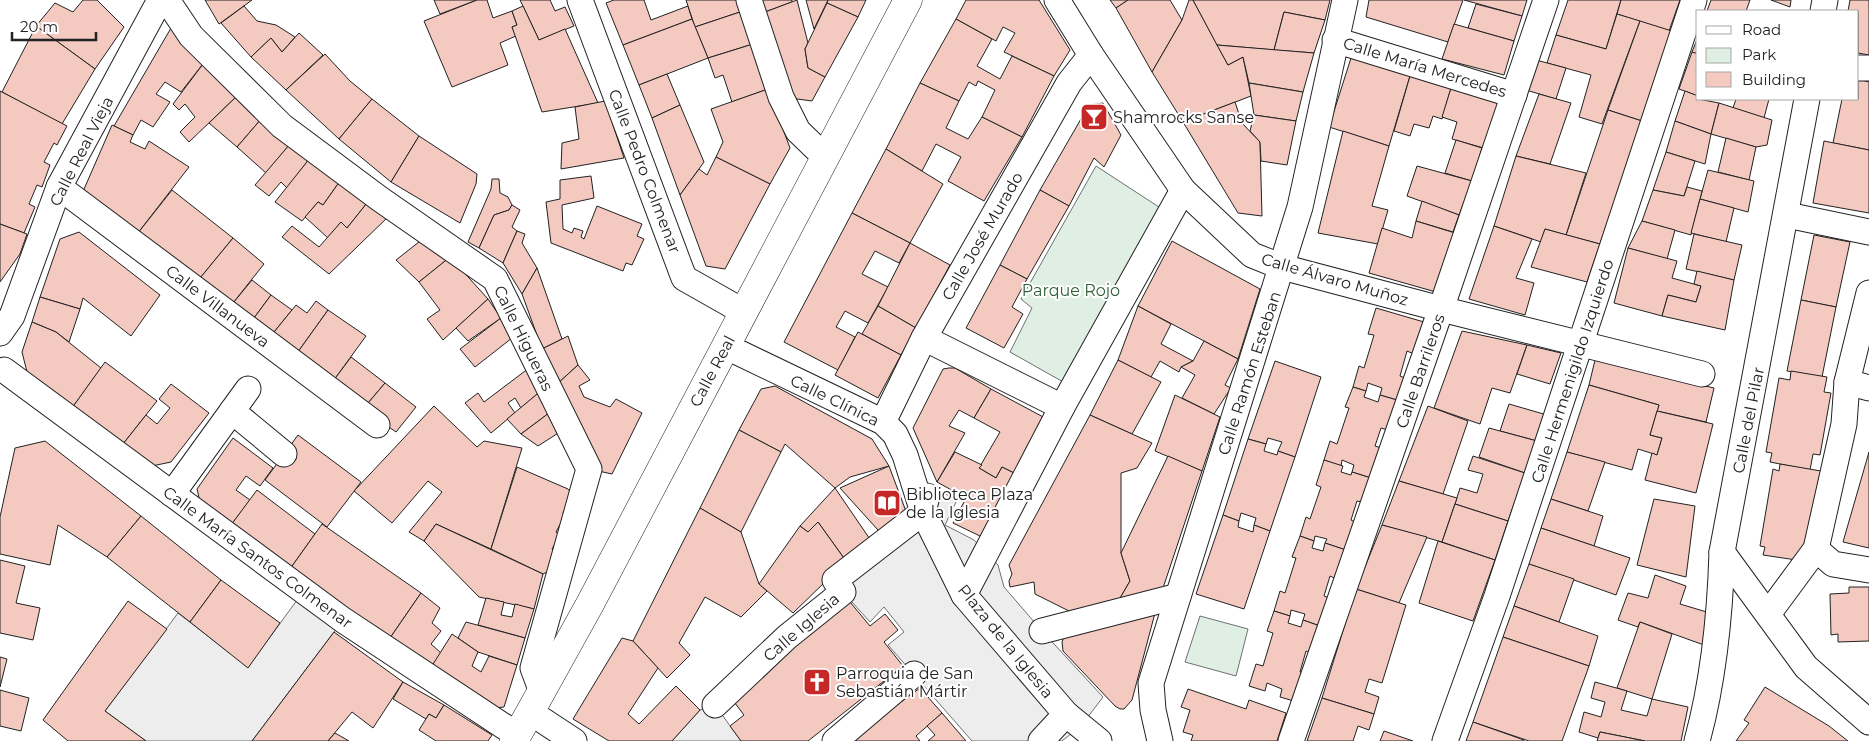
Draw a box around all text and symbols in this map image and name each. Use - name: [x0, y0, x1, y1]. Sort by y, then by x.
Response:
- scale bar: [12, 10, 96, 42]
- legend: [1696, 10, 1859, 100]
- text: 20 m: [20, 17, 58, 36]
- text: Road: [1742, 20, 1781, 39]
- street label: Calle María Mercedes: [1341, 34, 1509, 101]
- text: Park: [1742, 45, 1776, 64]
- text: Building: [1742, 70, 1806, 89]
- street label: Calle Pedro Colmenar: [604, 87, 685, 256]
- street label: Calle Real Vieja: [46, 93, 117, 209]
- bar icon: Shamrocks Sanse: [1079, 102, 1109, 132]
- place label: Shamrocks Sanse: [1113, 108, 1254, 127]
- street label: Calle José Murado: [938, 169, 1027, 304]
- street label: Calle Álvaro Muñoz: [1259, 249, 1411, 310]
- street label: Calle Hermenigildo Izquierdo: [1527, 257, 1618, 485]
- street label: Calle Villanueva: [162, 261, 273, 352]
- park label: Parque Rojo: [1022, 281, 1120, 300]
- street label: Calle Higueras: [490, 282, 557, 394]
- street label: Calle Ramón Esteban: [1214, 289, 1285, 458]
- street label: Calle Barrileros: [1392, 311, 1449, 431]
- street label: Calle Real: [686, 332, 739, 410]
- street label: Calle del Pilar: [1729, 365, 1768, 475]
- street label: Calle Clínica: [787, 371, 882, 430]
- street label: Calle María Santos Colmenar: [159, 482, 356, 632]
- place label: Biblioteca Plaza de la Iglesia: [906, 485, 1033, 522]
- library icon: Biblioteca Plaza de la Iglesia: [872, 488, 902, 518]
- street label: Plaza de la Iglesia: [954, 581, 1057, 702]
- street label: Calle Iglesia: [759, 589, 843, 666]
- place label: Parroquia de San Sebastián Mártir: [836, 664, 974, 701]
- church icon: Parroquia de San Sebastián Mártir: [802, 667, 832, 697]

